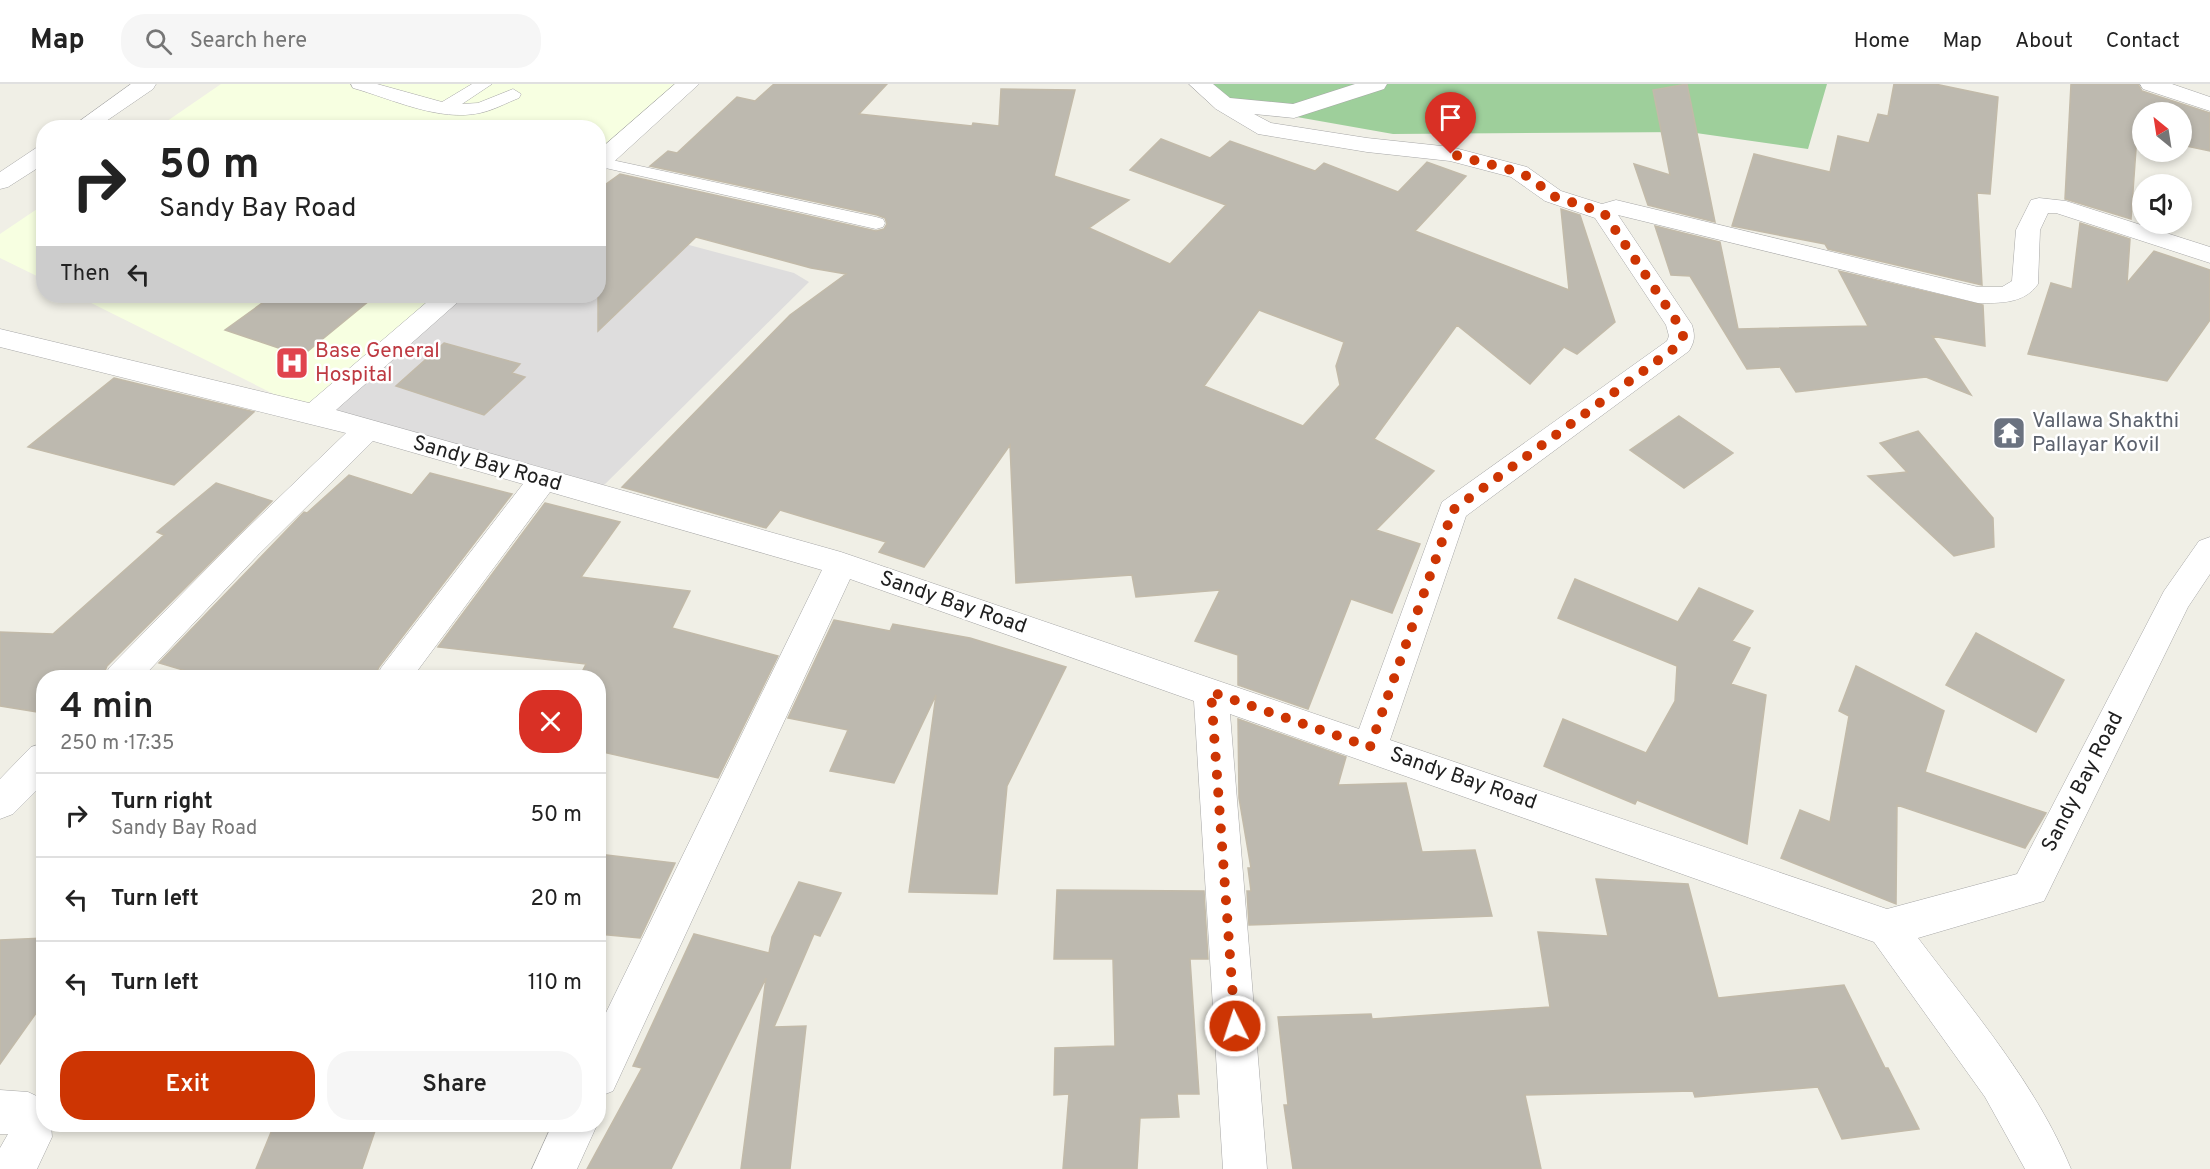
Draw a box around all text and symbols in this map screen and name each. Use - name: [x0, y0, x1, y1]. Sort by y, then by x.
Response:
- search box: [121, 14, 541, 68]
- text: Map: [30, 23, 85, 59]
- icon: search: [142, 25, 175, 58]
- text: Search here: [190, 28, 307, 55]
- text: Home: [1854, 28, 1910, 55]
- text: Map: [1943, 28, 1982, 55]
- text: About: [2015, 28, 2073, 55]
- text: Contact: [2106, 28, 2180, 55]
- pin: [1425, 92, 1476, 154]
- icon: arrive: [1434, 101, 1467, 134]
- north arrow: [2132, 102, 2192, 162]
- map controls: [2132, 102, 2192, 234]
- text: 50 m: [159, 140, 260, 193]
- icon: right: [60, 144, 138, 222]
- button: sound: [2132, 174, 2192, 234]
- text: Sandy Bay Road: [159, 192, 356, 226]
- icon: left: [122, 258, 155, 291]
- text: Then: [60, 261, 110, 288]
- place label: Base General Hospital: [315, 338, 440, 389]
- hospital icon: Base General Hospital: [274, 345, 310, 381]
- place label: Vallawa Shakthi Pallayar Kovil: [2032, 408, 2179, 459]
- temple icon: Vallawa Shakthi Pallayar Kovil: [1991, 415, 2027, 451]
- street label: Sandy Bay Road: [409, 430, 565, 498]
- street label: Sandy Bay Road: [876, 565, 1030, 641]
- text: 4 min: [60, 685, 154, 731]
- button: close: [519, 690, 582, 753]
- street label: Sandy Bay Road: [2036, 707, 2130, 857]
- text: 250 m · 17:35: [60, 731, 174, 757]
- street label: Sandy Bay Road: [1386, 741, 1540, 817]
- text: Turn right: [111, 789, 213, 816]
- icon: right: [60, 799, 93, 832]
- text: 50 m: [530, 802, 582, 829]
- text: Sandy Bay Road: [111, 816, 257, 842]
- icon: left: [60, 883, 93, 916]
- text: Turn left: [111, 886, 199, 913]
- text: 20 m: [531, 886, 582, 913]
- icon: left: [60, 967, 93, 1000]
- text: Turn left: [111, 970, 199, 997]
- text: 110 m: [528, 970, 582, 997]
- position arrow: [1203, 994, 1267, 1058]
- button: Exit: [60, 1051, 315, 1120]
- button: Share: [327, 1051, 582, 1120]

